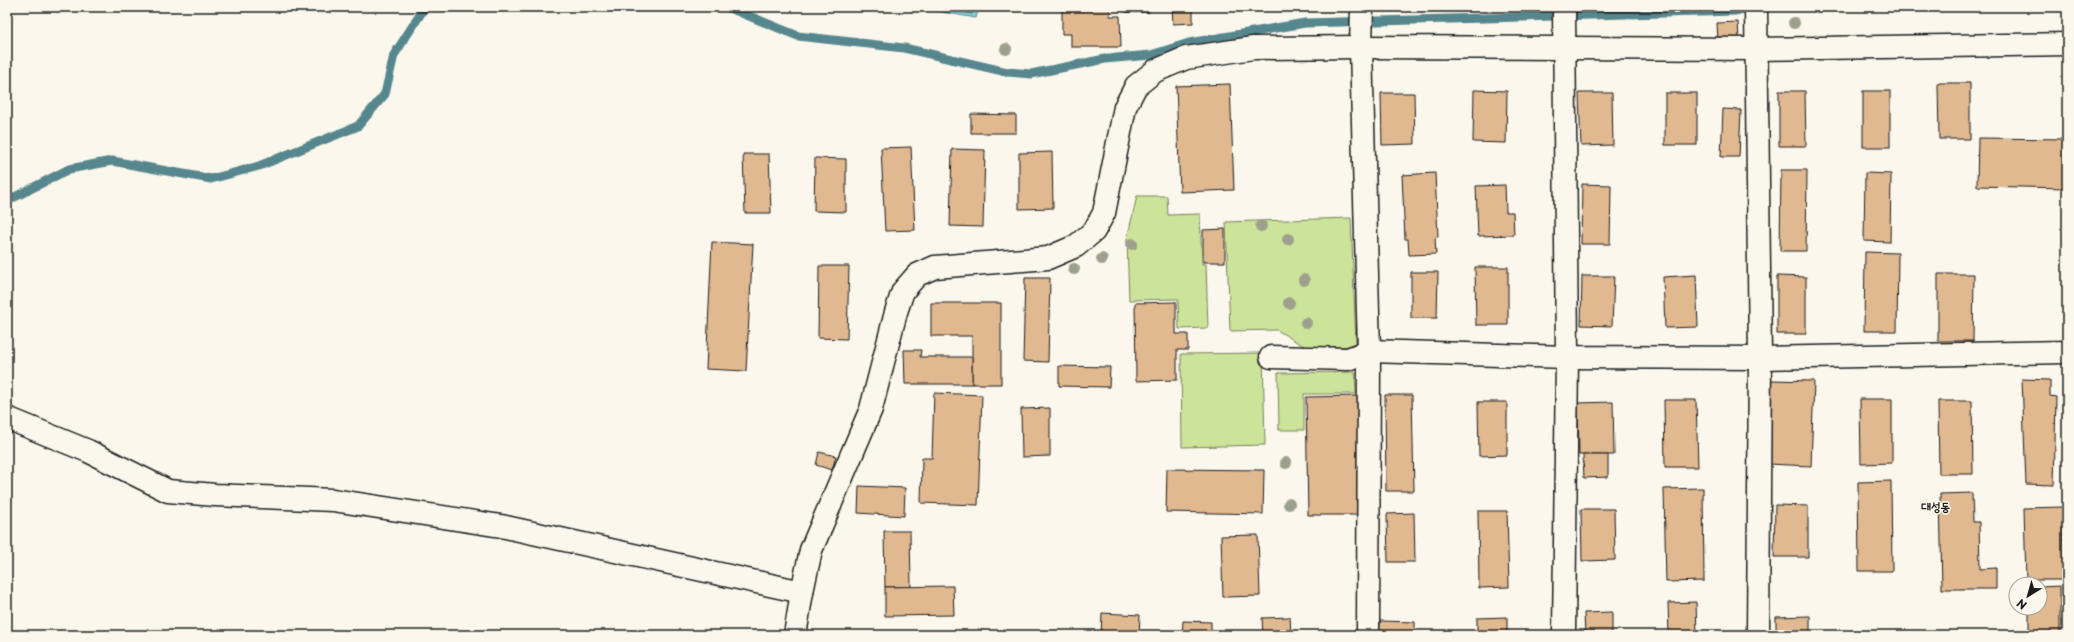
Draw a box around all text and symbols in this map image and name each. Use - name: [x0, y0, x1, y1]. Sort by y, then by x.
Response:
- district label: 대성동: [1921, 497, 1950, 515]
- north arrow: [2008, 576, 2048, 616]
- text: N: [2013, 595, 2030, 614]

